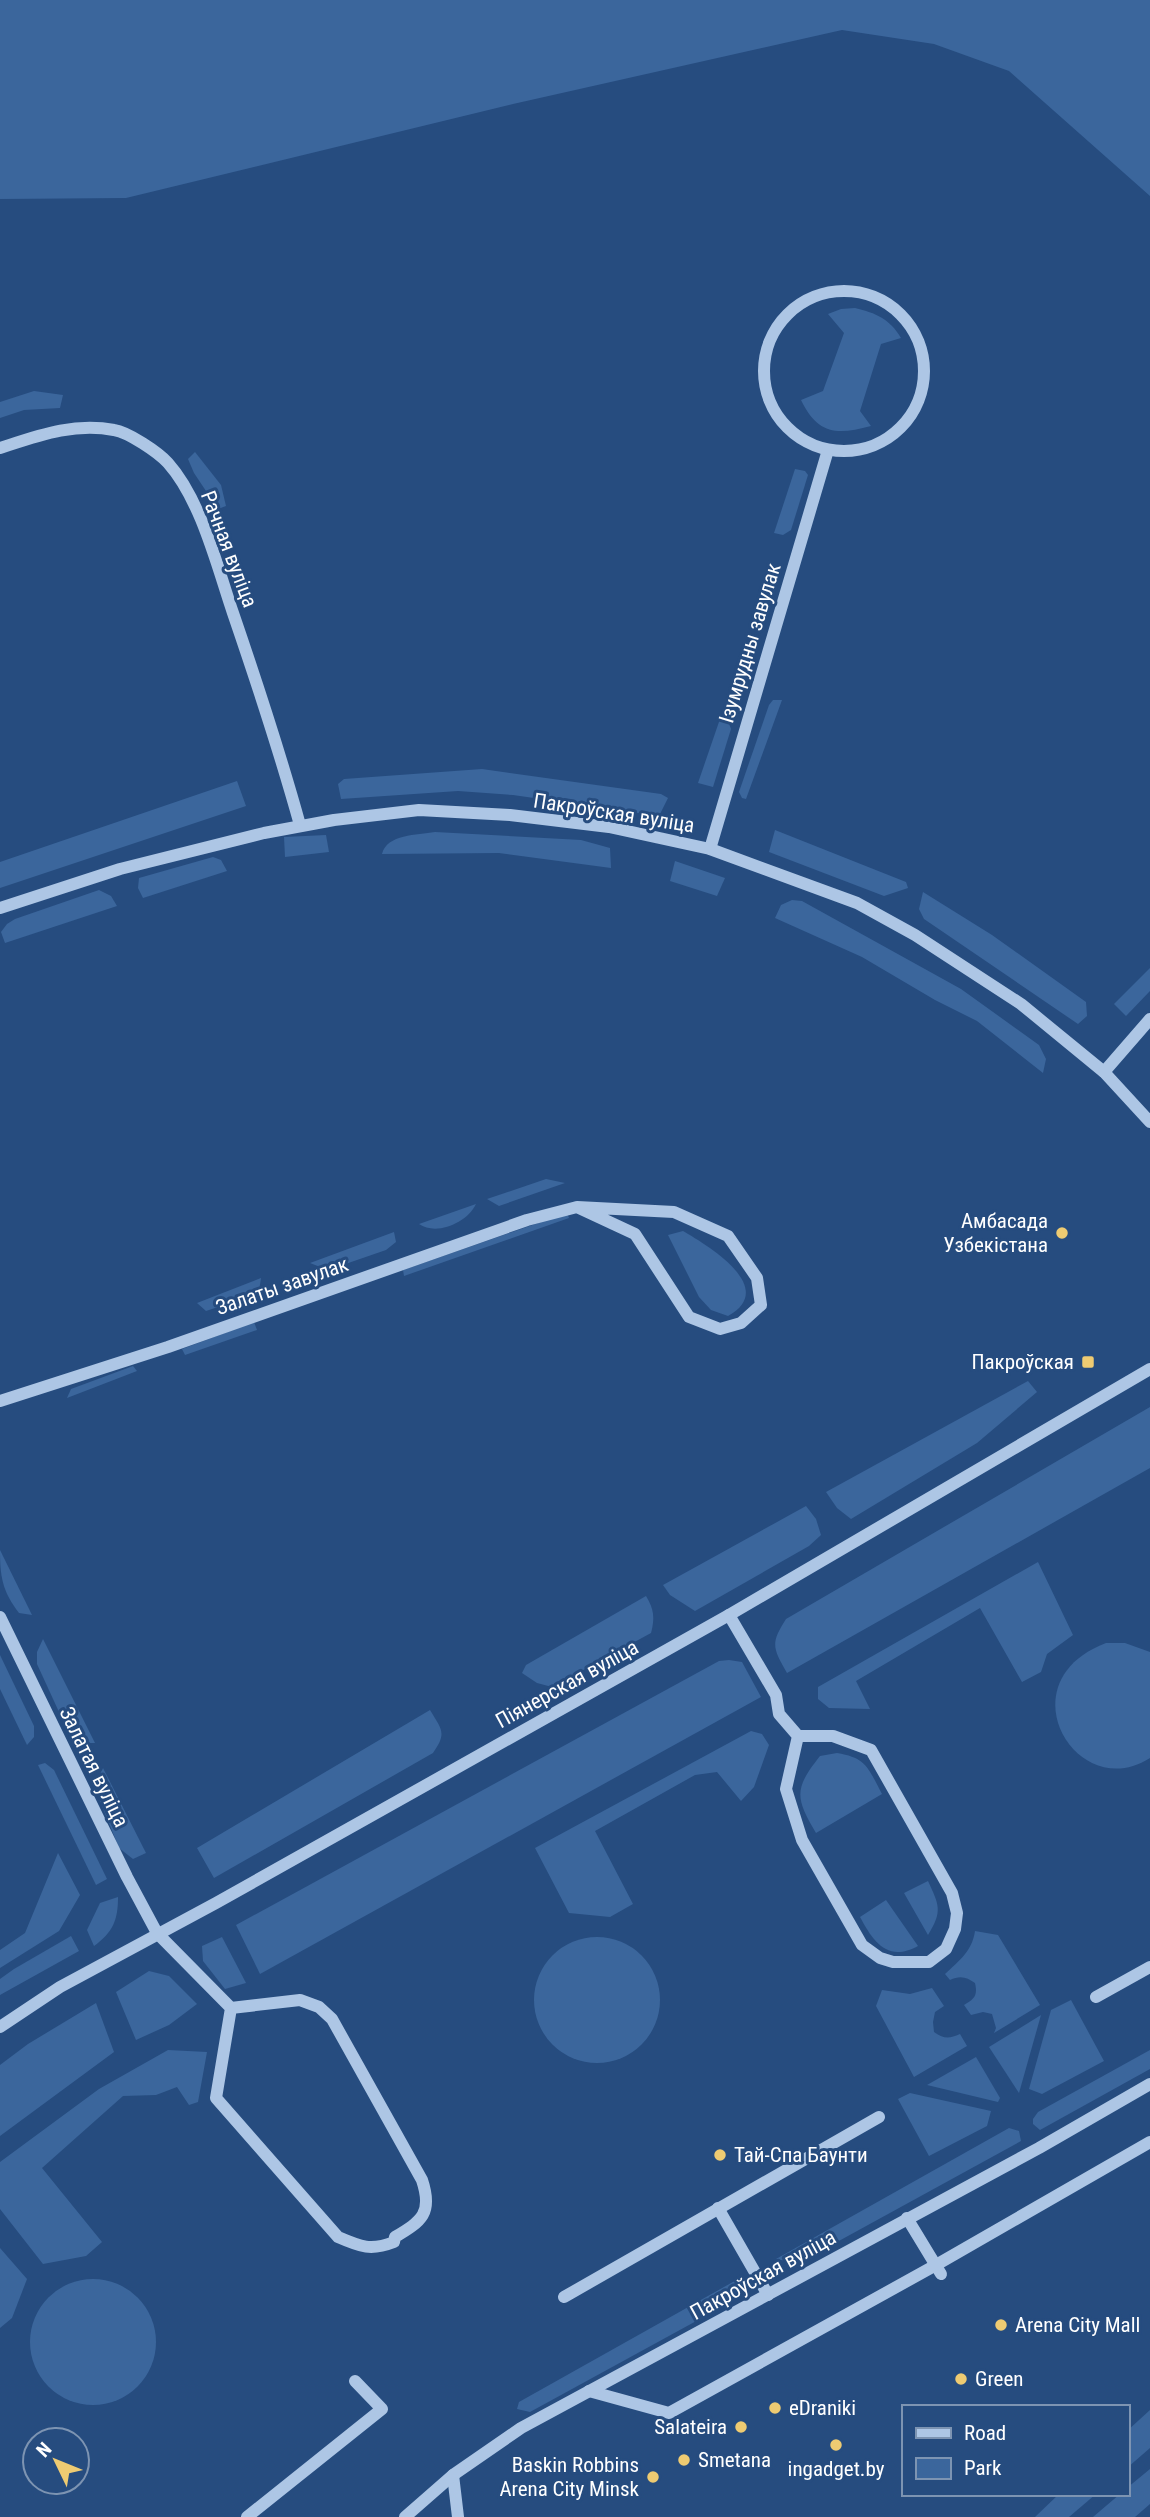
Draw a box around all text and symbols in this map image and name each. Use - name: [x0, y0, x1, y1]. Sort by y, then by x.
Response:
- street label: Рачная вуліца: [196, 487, 262, 611]
- street label: Ізумрудны завулак: [714, 560, 786, 726]
- street label: Пакроўская вуліца: [532, 788, 696, 838]
- place label: Амбасада Узбекістана: [943, 1209, 1048, 1257]
- marker: Амбасада Узбекістана: [1054, 1225, 1070, 1241]
- street label: Залаты завулак: [213, 1252, 351, 1320]
- place label: Пакроўская: [971, 1350, 1074, 1374]
- marker: Пакроўская: [1080, 1354, 1096, 1370]
- street label: Піянерская вуліца: [492, 1635, 642, 1733]
- street label: Залатая вуліца: [55, 1703, 133, 1831]
- place label: Тай-Спа Баунти: [734, 2143, 868, 2167]
- marker: Тай-Спа Баунти: [712, 2147, 728, 2163]
- street label: Пакроўская вуліца: [686, 2225, 840, 2325]
- place label: Arena City Mall: [1015, 2313, 1140, 2337]
- marker: Arena City Mall: [993, 2317, 1009, 2333]
- place label: Green: [975, 2367, 1023, 2391]
- marker: Green: [953, 2371, 969, 2387]
- place label: eDraniki: [789, 2396, 856, 2420]
- marker: eDraniki: [767, 2400, 783, 2416]
- legend: [902, 2405, 1129, 2496]
- place label: Salateira: [654, 2415, 727, 2439]
- marker: Salateira: [733, 2419, 749, 2435]
- text: Road: [964, 2421, 1006, 2445]
- north arrow: [21, 2426, 91, 2496]
- marker: ingadget.by: [828, 2437, 844, 2453]
- text: N: [32, 2438, 56, 2462]
- place label: Smetana: [698, 2448, 771, 2472]
- marker: Smetana: [676, 2452, 692, 2468]
- place label: Baskin Robbins Arena City Minsk: [499, 2453, 640, 2501]
- text: Park: [964, 2456, 1002, 2480]
- place label: ingadget.by: [788, 2457, 885, 2481]
- marker: Baskin Robbins Arena City Minsk: [645, 2469, 661, 2485]

